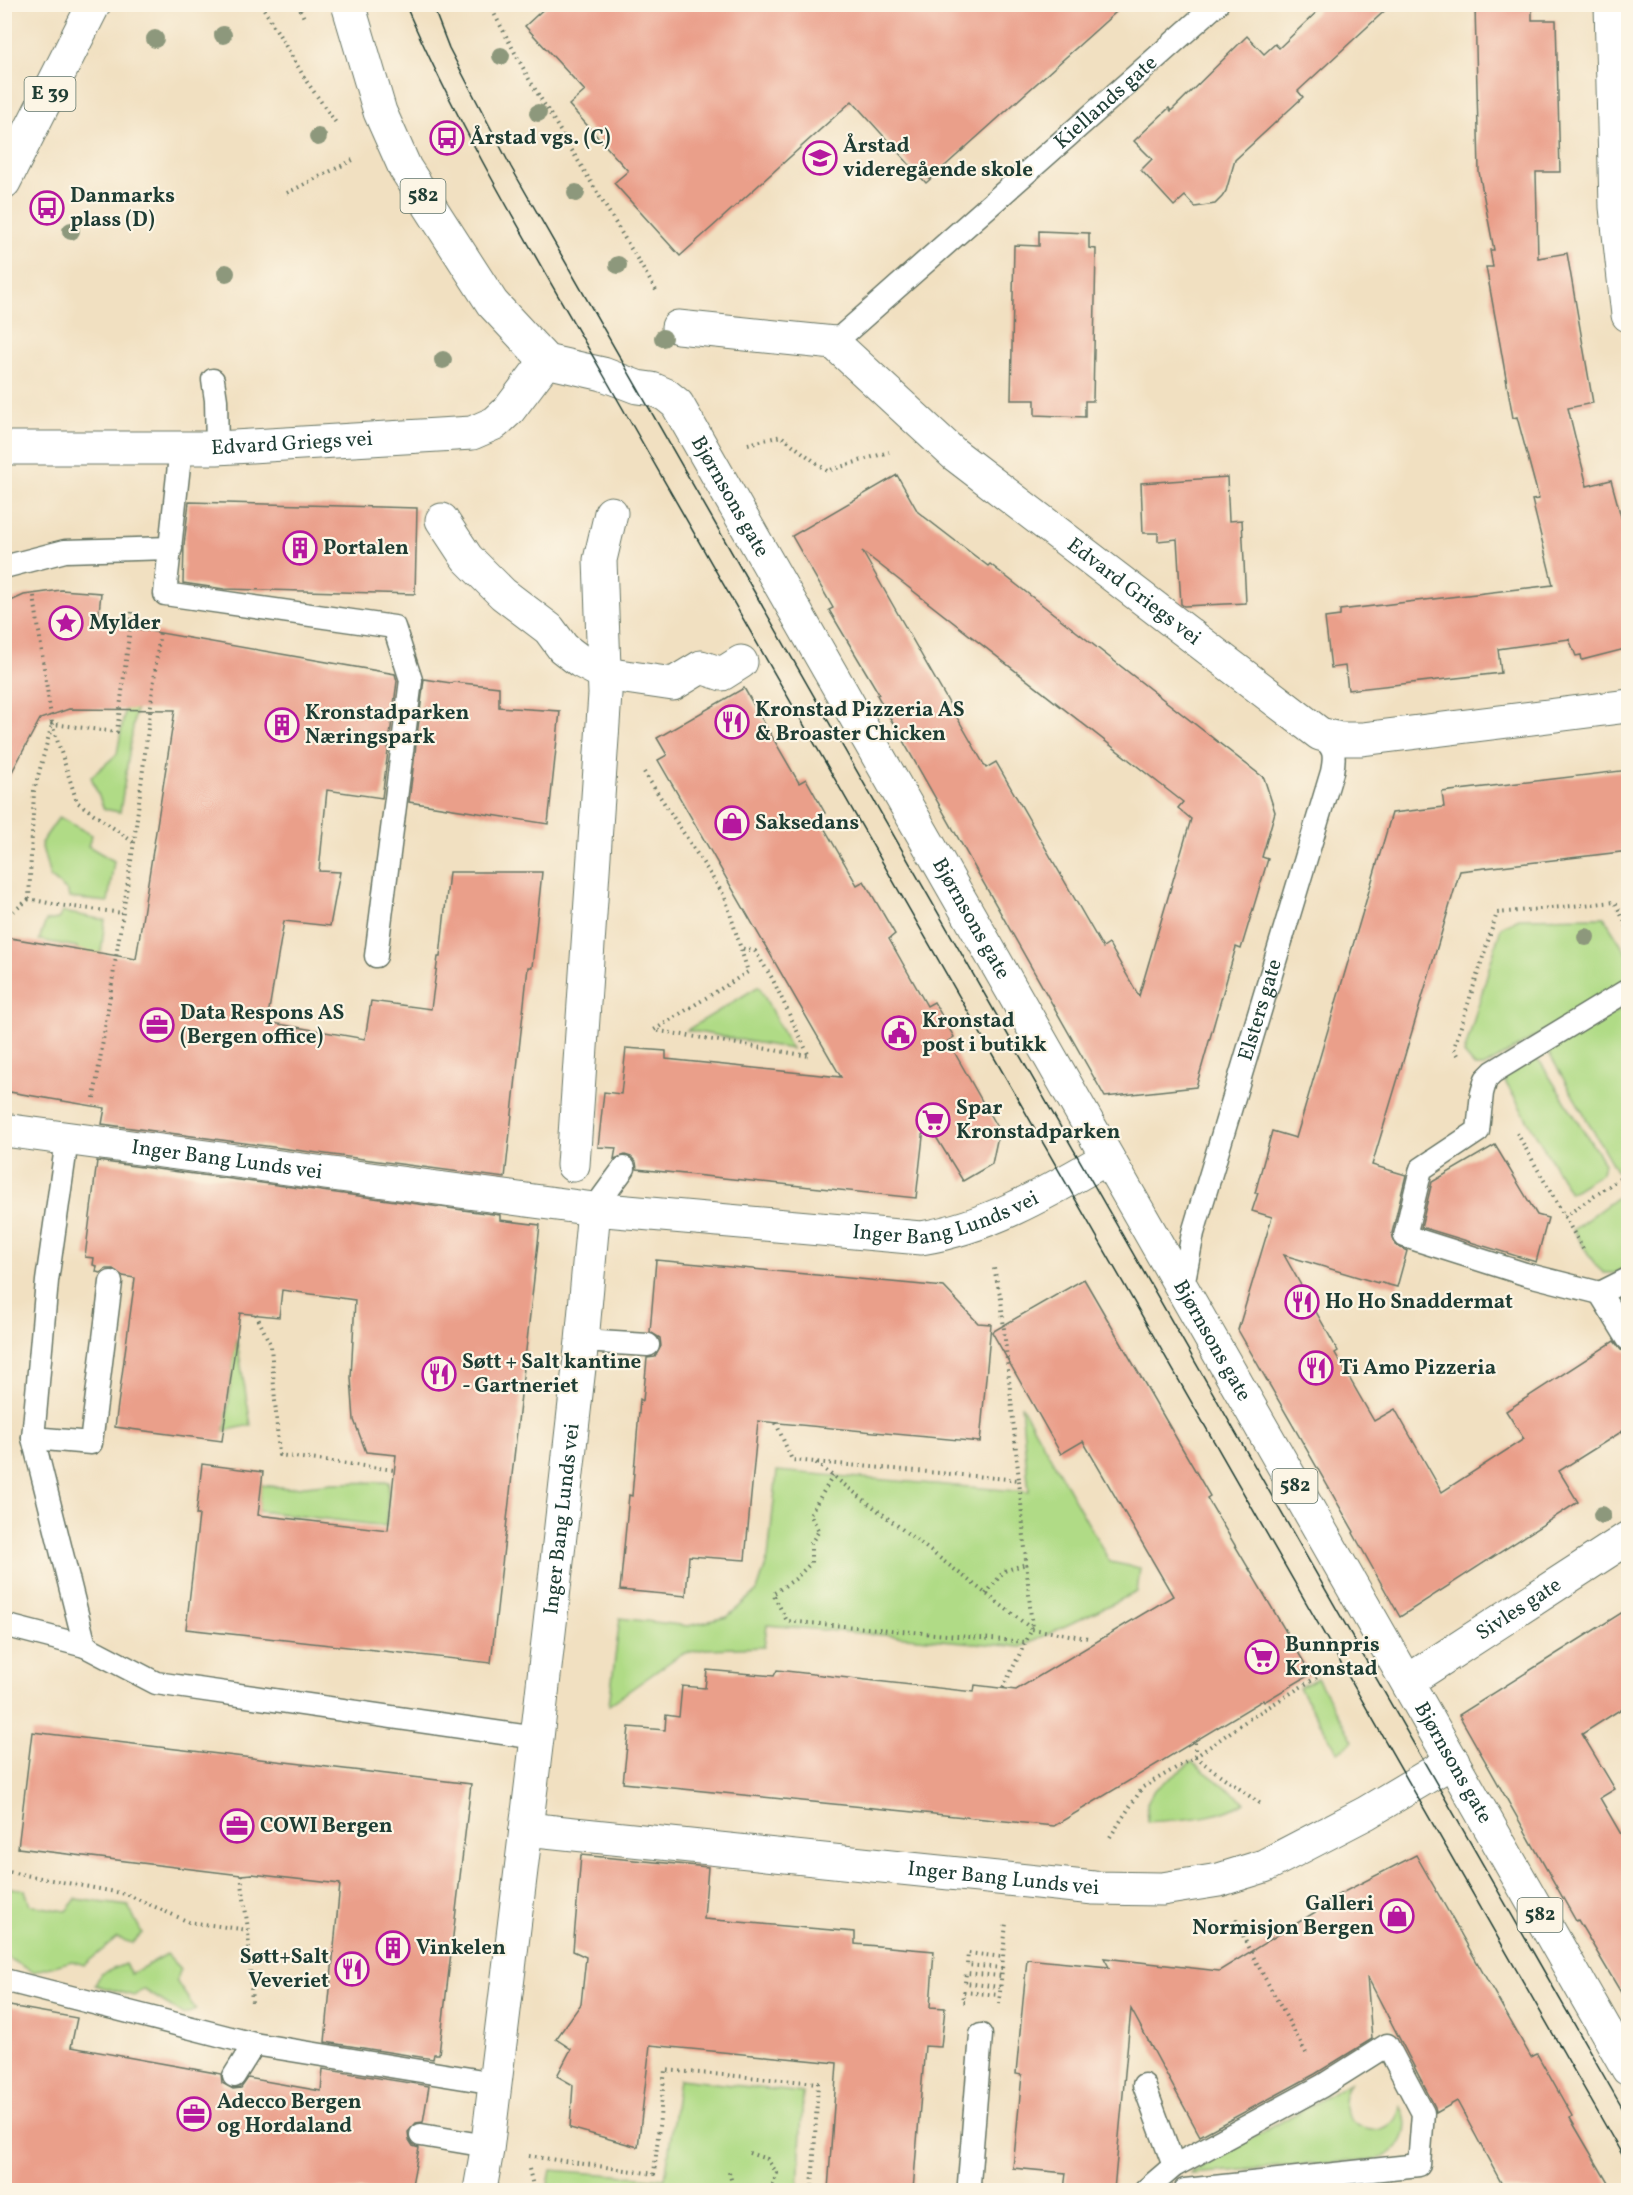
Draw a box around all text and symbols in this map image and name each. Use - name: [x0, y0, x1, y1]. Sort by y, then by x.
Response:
- street label: Kiellands gate: [1048, 49, 1164, 156]
- road number: E 39: [25, 77, 76, 111]
- bus stop icon: Årstad vgs. (C): [429, 120, 465, 156]
- place label: Årstad vgs. (C): [470, 124, 611, 153]
- place label: Årstad videregående skole: [843, 132, 1033, 185]
- school or university icon: Årstad videregående skole: [802, 140, 838, 176]
- road number: 582: [400, 179, 446, 213]
- place label: Danmarks plass (D): [70, 182, 175, 235]
- bus stop icon: Danmarks plass (D): [29, 190, 65, 226]
- street label: Edvard Griegs vei: [210, 424, 374, 463]
- street label: Bjørnsons gate: [684, 431, 776, 563]
- building icon: Portalen: [282, 530, 318, 566]
- street label: Edvard Griegs vei: [1061, 531, 1207, 652]
- place label: Portalen: [323, 534, 409, 563]
- place icon: Mylder: [48, 605, 84, 641]
- place label: Mylder: [89, 609, 161, 638]
- place label: Kronstad Pizzeria AS & Broaster Chicken: [755, 696, 964, 749]
- place label: Kronstadparken Næringspark: [305, 699, 469, 752]
- restaurant icon: Kronstad Pizzeria AS & Broaster Chicken: [714, 704, 750, 740]
- building icon: Kronstadparken Næringspark: [264, 707, 300, 743]
- shop icon: Saksedans: [714, 805, 750, 841]
- place label: Saksedans: [755, 809, 859, 838]
- street label: Bjørnsons gate: [925, 853, 1017, 985]
- street label: Elsters gate: [1231, 955, 1289, 1064]
- place label: Data Respons AS (Bergen office): [180, 999, 344, 1052]
- office icon: Data Respons AS (Bergen office): [139, 1007, 175, 1043]
- place label: Kronstad post i butikk: [922, 1007, 1047, 1060]
- public building icon: Kronstad post i butikk: [881, 1015, 917, 1051]
- place label: Spar Kronstadparken: [956, 1094, 1120, 1147]
- supermarket icon: Spar Kronstadparken: [915, 1102, 951, 1138]
- street label: Inger Bang Lunds vei: [130, 1133, 324, 1187]
- street label: Inger Bang Lunds vei: [851, 1184, 1044, 1253]
- street label: Bjørnsons gate: [1166, 1275, 1258, 1407]
- restaurant icon: Ho Ho Snaddermat: [1284, 1284, 1320, 1320]
- place label: Ho Ho Snaddermat: [1325, 1288, 1513, 1317]
- place label: Søtt + Salt kantine - Gartneriet: [462, 1348, 641, 1401]
- restaurant icon: Ti Amo Pizzeria: [1298, 1350, 1334, 1386]
- place label: Ti Amo Pizzeria: [1339, 1354, 1496, 1383]
- restaurant icon: Søtt + Salt kantine - Gartneriet: [421, 1356, 457, 1392]
- street label: Inger Bang Lunds vei: [537, 1422, 587, 1616]
- road number: 582: [1272, 1469, 1318, 1503]
- street label: Sivles gate: [1470, 1571, 1567, 1648]
- place label: Bunnpris Kronstad: [1285, 1631, 1380, 1684]
- supermarket icon: Bunnpris Kronstad: [1244, 1639, 1280, 1675]
- street label: Bjørnsons gate: [1407, 1697, 1499, 1829]
- office icon: COWI Bergen: [219, 1808, 255, 1844]
- place label: COWI Bergen: [260, 1812, 393, 1841]
- street label: Inger Bang Lunds vei: [906, 1854, 1099, 1903]
- place label: Galleri Normisjon Bergen: [1192, 1890, 1374, 1943]
- shop icon: Galleri Normisjon Bergen: [1379, 1898, 1415, 1934]
- road number: 582: [1518, 1898, 1562, 1932]
- building icon: Vinkelen: [375, 1930, 411, 1966]
- place label: Vinkelen: [416, 1934, 506, 1963]
- place label: Søtt+Salt Veveriet: [240, 1943, 329, 1996]
- restaurant icon: Søtt+Salt Veveriet: [334, 1951, 370, 1987]
- place label: Adecco Bergen og Hordaland: [217, 2088, 362, 2141]
- office icon: Adecco Bergen og Hordaland: [176, 2096, 212, 2132]

